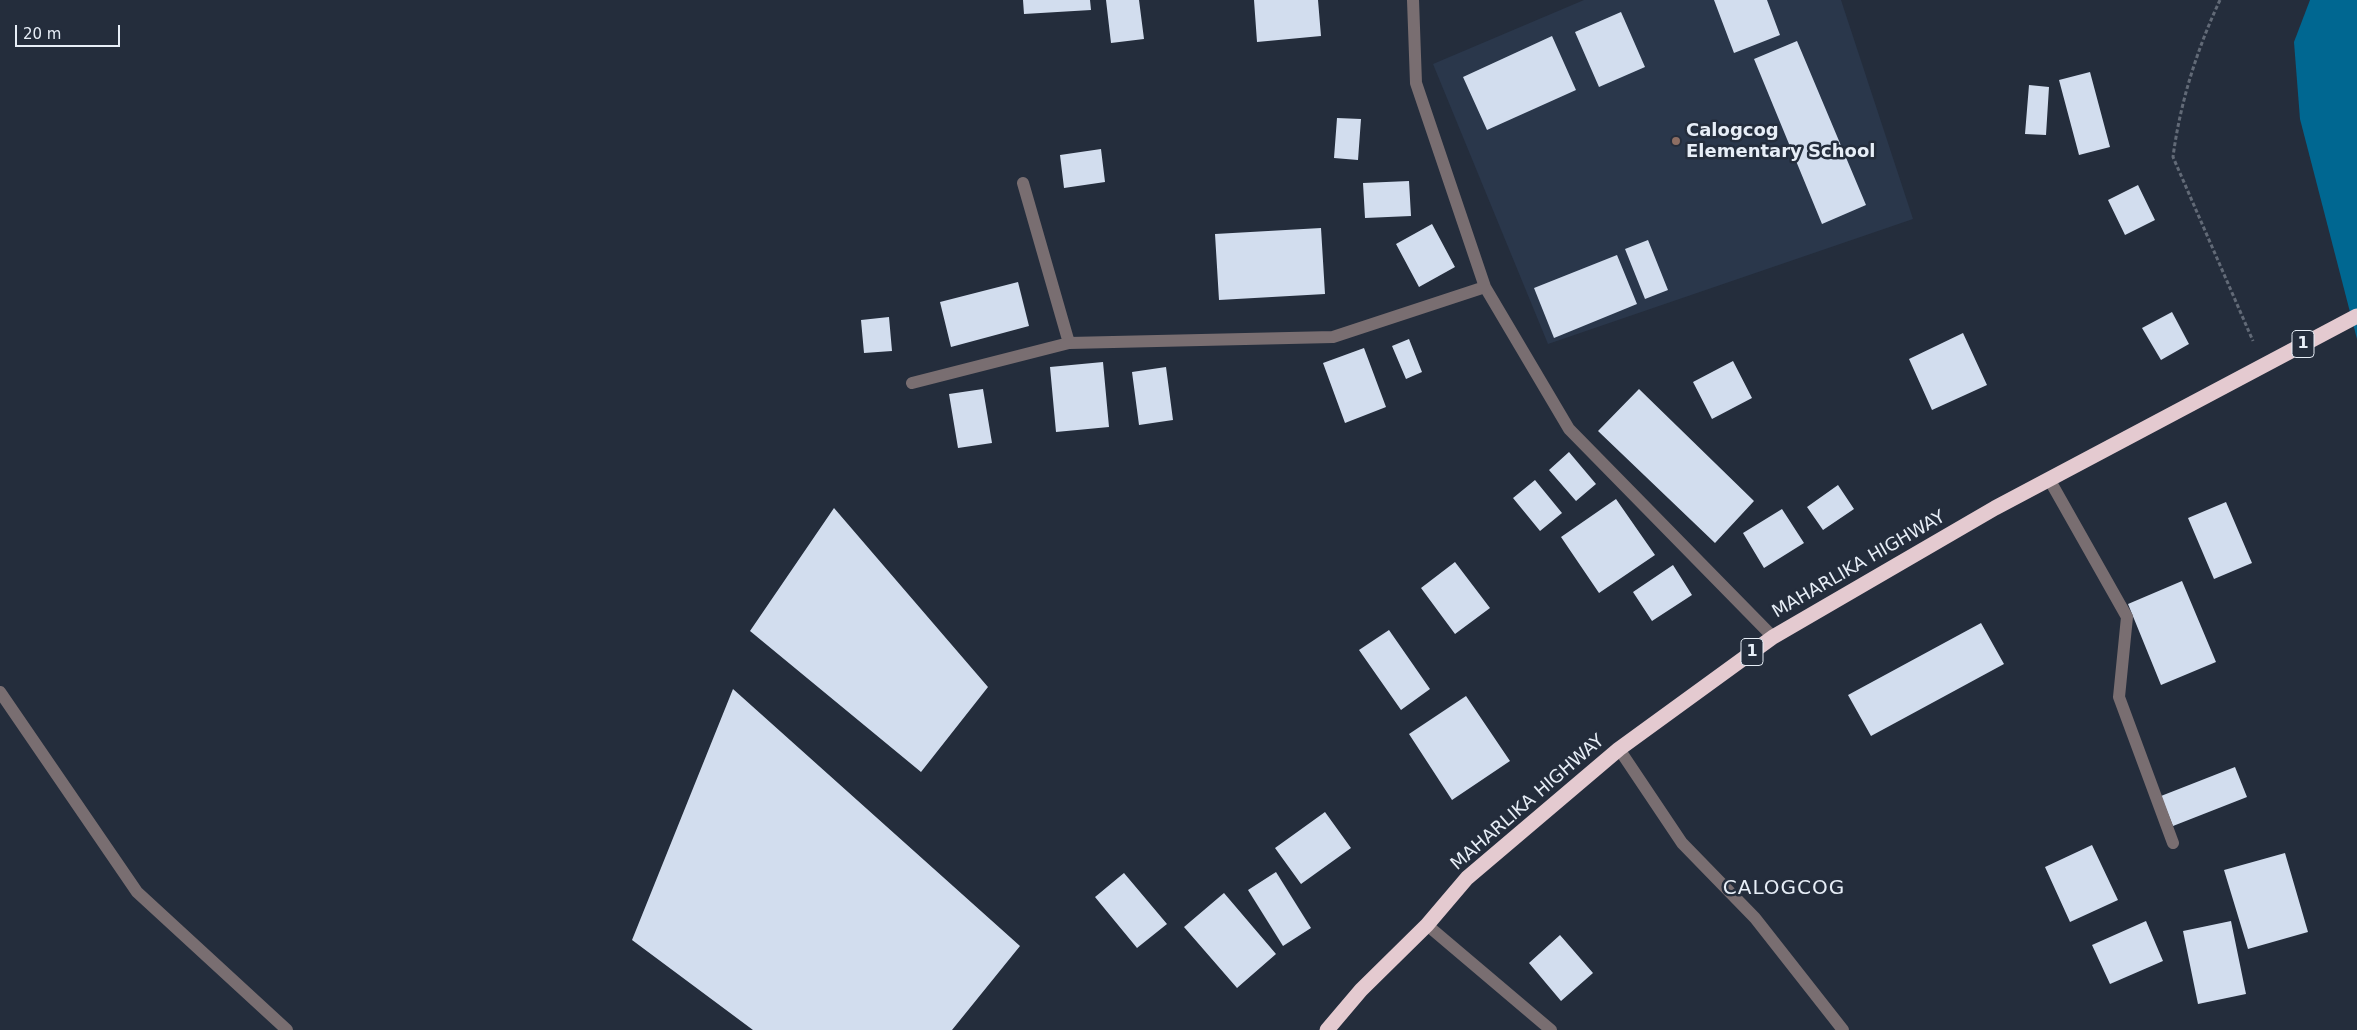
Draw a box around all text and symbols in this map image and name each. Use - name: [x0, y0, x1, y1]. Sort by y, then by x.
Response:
- scale bar: [18, 15, 122, 47]
- text: 20 m: [23, 25, 61, 43]
- place label: Calogcog Elementary School: [1686, 120, 1875, 162]
- marker: Calogcog Elementary School: [1670, 135, 1682, 147]
- road number: 1: [2292, 330, 2314, 358]
- street label: MAHARLIKA HIGHWAY: [1769, 507, 1949, 623]
- road number: 1: [1741, 638, 1763, 666]
- street label: MAHARLIKA HIGHWAY: [1447, 731, 1609, 875]
- district label: CALOGCOG: [1722, 877, 1846, 901]

